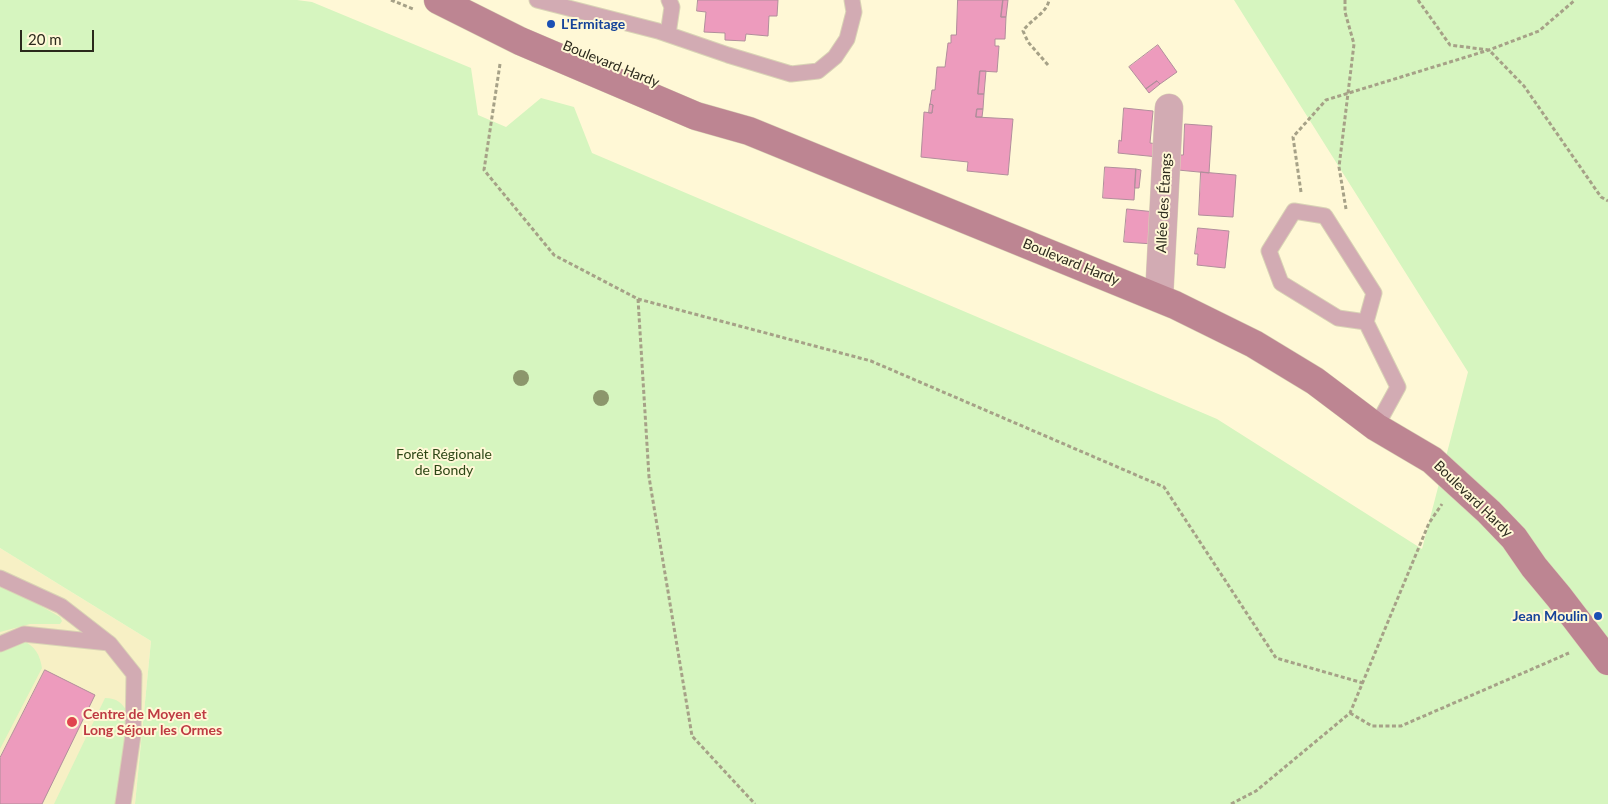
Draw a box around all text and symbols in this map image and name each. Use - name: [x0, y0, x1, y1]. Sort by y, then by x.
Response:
- place label: L'Ermitage: [561, 16, 625, 32]
- marker: L'Ermitage: [545, 18, 557, 30]
- scale bar: [22, 20, 96, 52]
- text: 20 m: [28, 30, 62, 48]
- street label: Boulevard Hardy: [560, 37, 662, 91]
- street label: Allée des Étangs: [1153, 153, 1175, 253]
- street label: Boulevard Hardy: [1020, 235, 1122, 289]
- park label: Forêt Régionale de Bondy: [396, 446, 492, 478]
- street label: Boulevard Hardy: [1430, 457, 1516, 541]
- place label: Jean Moulin: [1512, 608, 1588, 624]
- marker: Jean Moulin: [1592, 610, 1604, 622]
- place label: Centre de Moyen et Long Séjour les Ormes: [83, 706, 222, 739]
- marker: Centre de Moyen et Long Séjour les Ormes: [65, 715, 79, 729]

